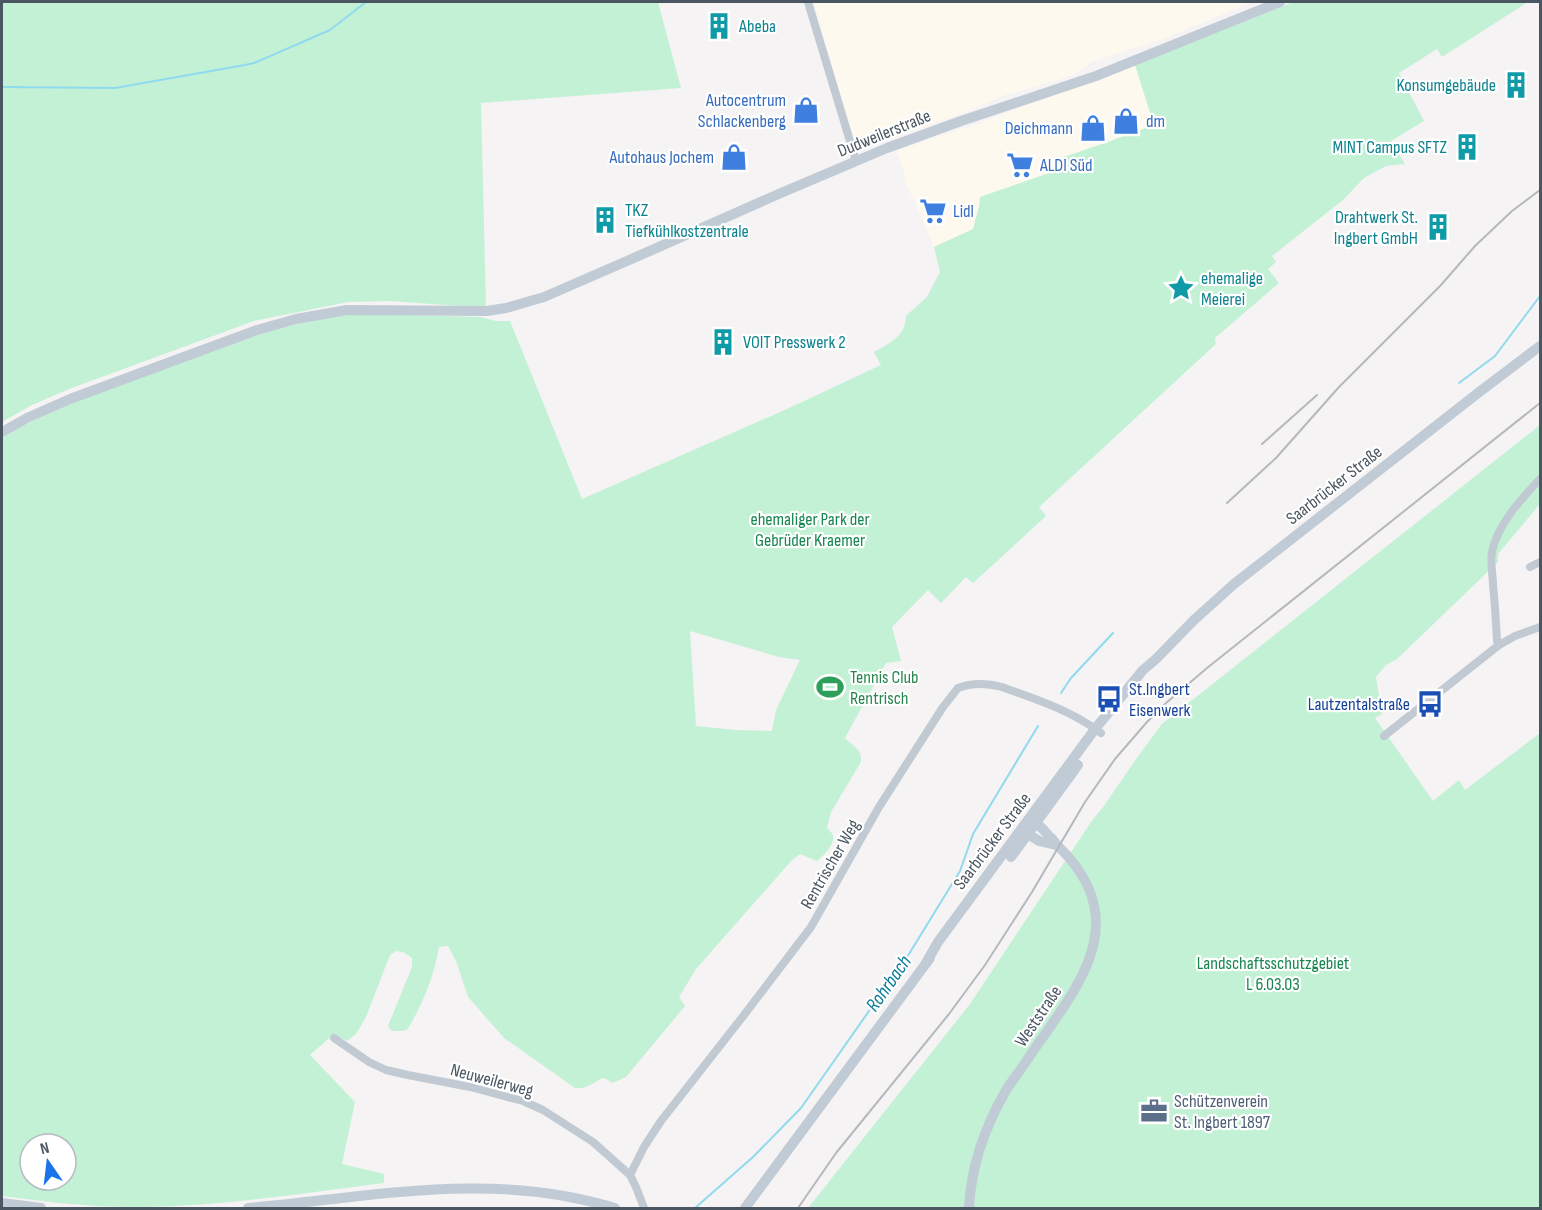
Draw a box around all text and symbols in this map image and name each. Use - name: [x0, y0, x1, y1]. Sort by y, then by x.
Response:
- building icon: Abeba: [704, 11, 734, 41]
- place label: Abeba: [738, 16, 776, 37]
- building icon: Konsumgebäude: [1501, 70, 1531, 100]
- place label: Konsumgebäude: [1396, 75, 1496, 96]
- place label: Autocentrum Schlackenberg: [698, 90, 786, 132]
- shop icon: Autocentrum Schlackenberg: [791, 95, 821, 125]
- street label: Dudweilerstraße: [835, 105, 934, 162]
- shop icon: dm: [1111, 106, 1141, 136]
- place label: dm: [1146, 111, 1165, 132]
- shop icon: Deichmann: [1078, 113, 1108, 143]
- place label: Deichmann: [1005, 118, 1073, 139]
- building icon: MINT Campus SFTZ: [1452, 132, 1482, 162]
- place label: MINT Campus SFTZ: [1333, 137, 1448, 158]
- shop icon: Autohaus Jochem: [719, 142, 749, 172]
- place label: Autohaus Jochem: [609, 147, 714, 168]
- supermarket icon: ALDI Süd: [1005, 150, 1035, 180]
- place label: ALDI Süd: [1039, 155, 1092, 176]
- supermarket icon: Lidl: [918, 196, 948, 226]
- place label: TKZ Tiefkühlkostzentrale: [625, 200, 749, 242]
- place label: Lidl: [953, 201, 974, 222]
- building icon: TKZ Tiefkühlkostzentrale: [590, 205, 620, 235]
- place label: Drahtwerk St. Ingbert GmbH: [1334, 207, 1418, 249]
- building icon: Drahtwerk St. Ingbert GmbH: [1423, 212, 1453, 242]
- place label: ehemalige Meierei: [1201, 268, 1263, 310]
- place icon: ehemalige Meierei: [1166, 273, 1196, 303]
- building icon: VOIT Presswerk 2: [708, 327, 738, 357]
- place label: VOIT Presswerk 2: [743, 332, 846, 353]
- street label: Saarbrücker Straße: [1282, 441, 1386, 529]
- park label: ehemaliger Park der Gebrüder Kraemer: [750, 509, 870, 551]
- place label: Tennis Club Rentrisch: [850, 667, 919, 709]
- sports icon: Tennis Club Rentrisch: [815, 672, 845, 702]
- place label: St.Ingbert Eisenwerk: [1129, 679, 1191, 721]
- bus stop icon: St.Ingbert Eisenwerk: [1094, 684, 1124, 714]
- bus stop icon: Lautzentalstraße: [1415, 689, 1445, 719]
- place label: Lautzentalstraße: [1308, 694, 1410, 715]
- street label: Saarbrücker Straße: [949, 789, 1036, 894]
- street label: Rentrischer Weg: [796, 816, 864, 913]
- water label: Rohrbach: [861, 951, 917, 1016]
- park label: Landschaftsschutzgebiet L 6.03.03: [1197, 953, 1350, 995]
- street label: Weststraße: [1010, 982, 1066, 1051]
- street label: Neuweilerweg: [448, 1059, 536, 1102]
- place label: Schützenverein St. Ingbert 1897: [1174, 1091, 1271, 1133]
- office icon: Schützenverein St. Ingbert 1897: [1139, 1096, 1169, 1126]
- north arrow: [18, 1132, 78, 1192]
- text: N: [38, 1139, 51, 1159]

